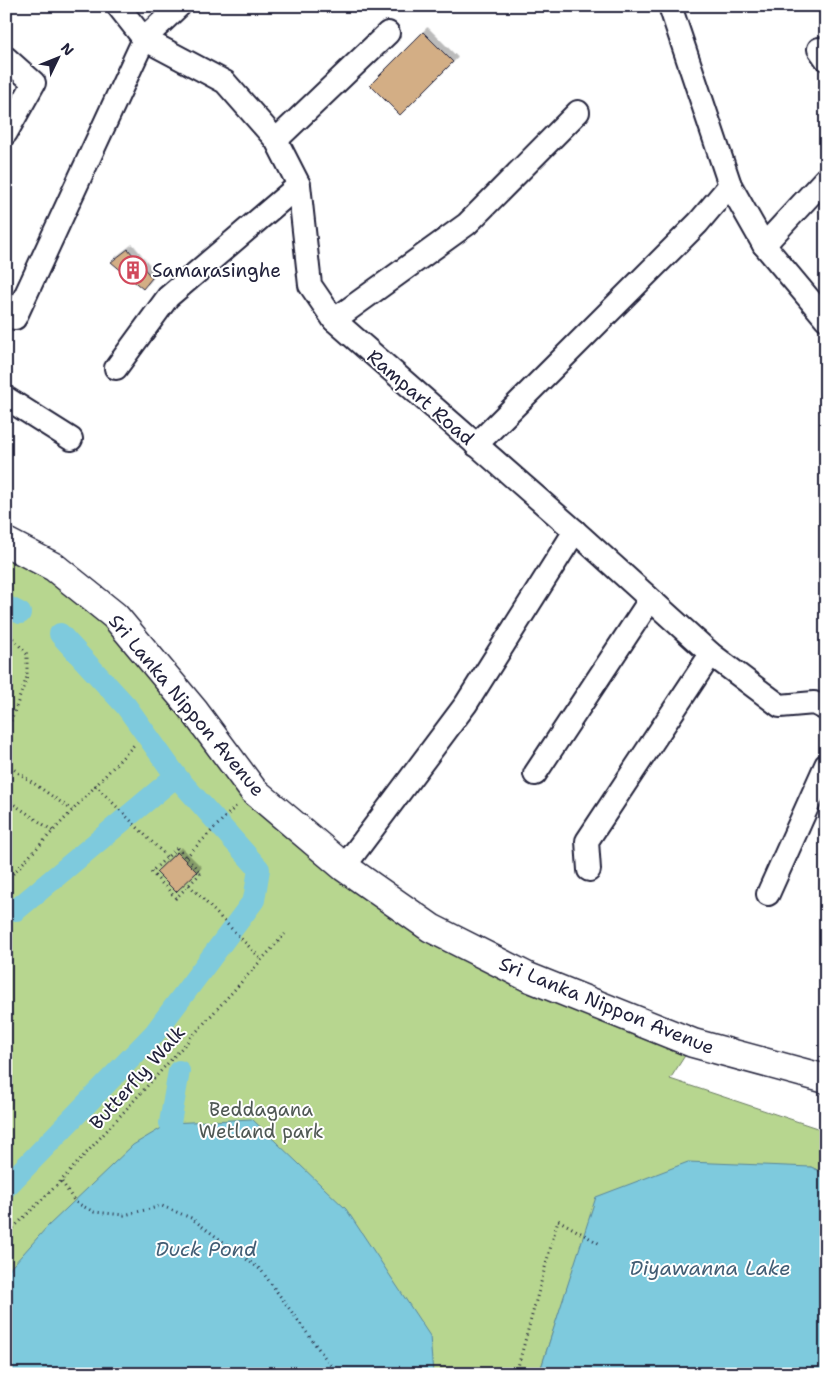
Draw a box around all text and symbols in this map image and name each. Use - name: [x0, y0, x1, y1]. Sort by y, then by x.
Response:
- north arrow: [32, 32, 82, 82]
- text: N: [57, 39, 78, 59]
- building icon: Samarasinghe: [118, 255, 148, 285]
- place label: Samarasinghe: [152, 258, 281, 283]
- street label: Rampart Road: [362, 344, 479, 451]
- street label: Sri Lanka Nippon Avenue: [103, 609, 270, 801]
- street label: Sri Lanka Nippon Avenue: [495, 951, 718, 1060]
- street label: Butterfly Walk: [84, 1020, 191, 1135]
- park label: Beddagana Wetland park: [198, 1097, 324, 1144]
- water label: Duck Pond: [155, 1236, 257, 1262]
- water label: Diyawanna Lake: [629, 1255, 791, 1281]

